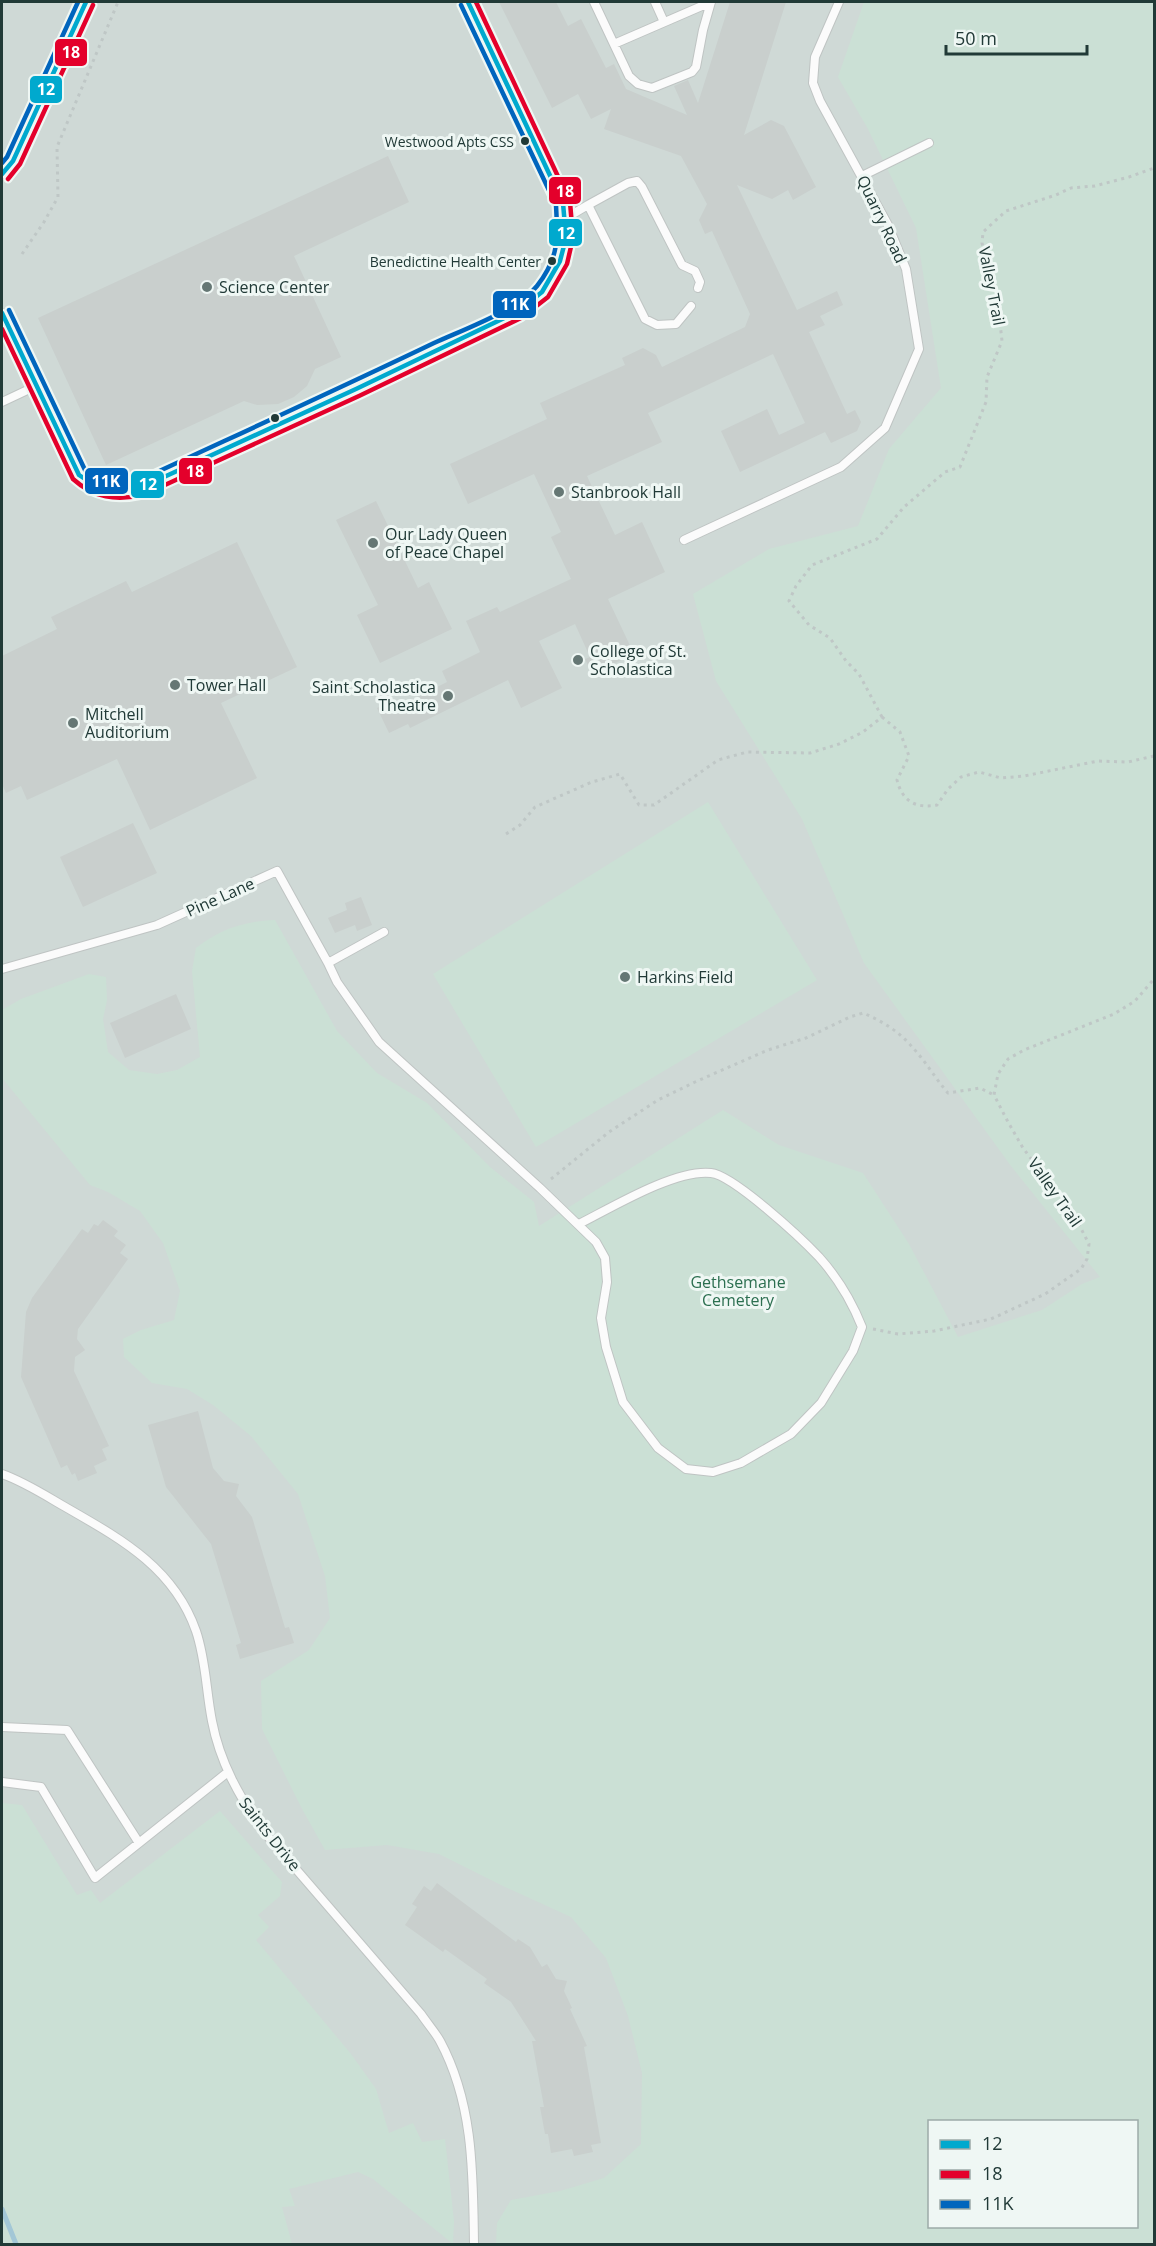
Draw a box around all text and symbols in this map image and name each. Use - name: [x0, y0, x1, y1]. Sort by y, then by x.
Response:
- scale bar: [946, 18, 1087, 56]
- text: 50 m: [955, 26, 997, 50]
- line badge: 18: [54, 38, 88, 67]
- text: 18: [62, 41, 80, 63]
- line badge: 12: [29, 75, 63, 104]
- text: 12: [37, 78, 55, 100]
- place label: Westwood Apts CSS: [385, 132, 514, 151]
- marker: Westwood Apts CSS: [519, 135, 531, 147]
- street label: Quarry Road: [852, 171, 912, 267]
- line badge: 18: [548, 176, 582, 205]
- text: 18: [556, 180, 574, 202]
- line badge: 12: [548, 218, 583, 247]
- text: 12: [557, 222, 575, 244]
- street label: Valley Trail: [974, 245, 1010, 327]
- place label: Benedictine Health Center: [370, 252, 541, 271]
- marker: Benedictine Health Center: [546, 255, 558, 267]
- place label: Science Center: [219, 276, 330, 298]
- marker: Science Center: [200, 280, 214, 294]
- line badge: 11K: [492, 290, 537, 319]
- text: 11K: [501, 293, 530, 315]
- unlabelled marker: [269, 412, 281, 424]
- line badge: 18: [178, 457, 213, 485]
- text: 18: [186, 460, 204, 482]
- line badge: 11K: [84, 467, 129, 495]
- text: 11K: [92, 470, 121, 492]
- line badge: 12: [130, 470, 165, 499]
- text: 12: [139, 473, 157, 495]
- place label: Stanbrook Hall: [571, 481, 681, 503]
- marker: Stanbrook Hall: [552, 485, 566, 499]
- place label: Our Lady Queen of Peace Chapel: [385, 523, 507, 563]
- marker: Our Lady Queen of Peace Chapel: [366, 536, 380, 550]
- place label: College of St. Scholastica: [590, 640, 686, 680]
- marker: College of St. Scholastica: [571, 653, 585, 667]
- place label: Tower Hall: [187, 674, 266, 696]
- place label: Saint Scholastica Theatre: [312, 676, 436, 716]
- marker: Tower Hall: [168, 678, 182, 692]
- marker: Saint Scholastica Theatre: [441, 689, 455, 703]
- place label: Mitchell Auditorium: [85, 703, 169, 743]
- marker: Mitchell Auditorium: [66, 716, 80, 730]
- street label: Pine Lane: [182, 872, 258, 922]
- place label: Harkins Field: [637, 966, 733, 988]
- marker: Harkins Field: [618, 970, 632, 984]
- street label: Valley Trail: [1023, 1153, 1087, 1231]
- park label: Gethsemane Cemetery: [690, 1271, 786, 1311]
- street label: Saints Drive: [234, 1792, 306, 1876]
- legend: [928, 2120, 1138, 2228]
- text: 12: [982, 2131, 1003, 2155]
- text: 18: [982, 2161, 1003, 2185]
- text: 11K: [982, 2191, 1015, 2215]

